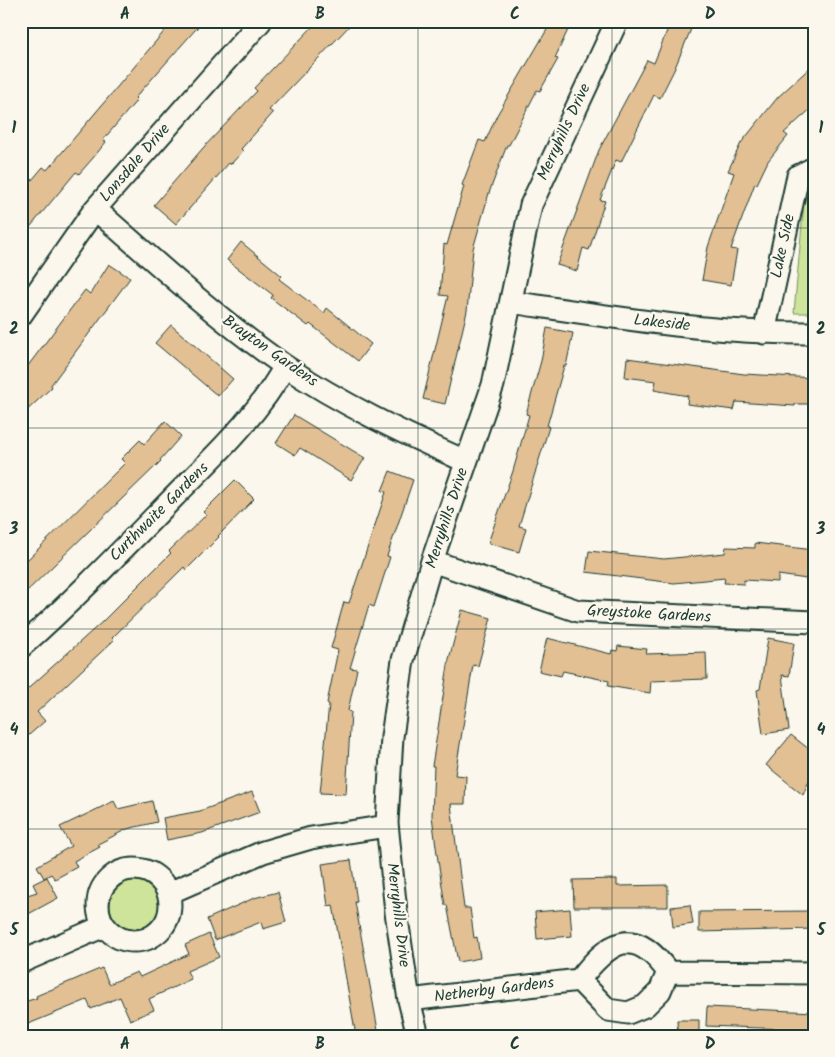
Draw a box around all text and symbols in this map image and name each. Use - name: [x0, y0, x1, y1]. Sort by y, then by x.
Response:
- text: A: [120, 2, 130, 27]
- text: B: [315, 2, 325, 27]
- text: C: [510, 2, 520, 27]
- text: D: [705, 2, 716, 27]
- street label: Merryhills Drive: [531, 79, 597, 185]
- text: 1: [12, 116, 17, 141]
- text: 1: [819, 116, 824, 141]
- street label: Lonsdale Drive: [94, 118, 176, 208]
- street label: Lake Side: [764, 212, 802, 280]
- street label: Lakeside: [632, 308, 692, 338]
- street label: Brayton Gardens: [217, 309, 323, 393]
- text: 2: [9, 317, 19, 342]
- text: 2: [816, 317, 826, 342]
- street label: Curthwaite Gardens: [103, 456, 215, 568]
- street label: Merryhills Drive: [419, 464, 475, 572]
- text: 3: [9, 517, 19, 542]
- text: 3: [816, 517, 826, 542]
- street label: Greystoke Gardens: [586, 598, 712, 630]
- text: 4: [10, 718, 19, 743]
- text: 4: [817, 718, 826, 743]
- street label: Merryhills Drive: [379, 861, 417, 969]
- text: 5: [9, 918, 20, 943]
- text: 5: [816, 918, 827, 943]
- street label: Netherby Gardens: [433, 970, 556, 1010]
- text: A: [120, 1032, 130, 1057]
- text: B: [315, 1032, 325, 1057]
- text: C: [510, 1032, 520, 1057]
- text: D: [705, 1032, 716, 1057]

